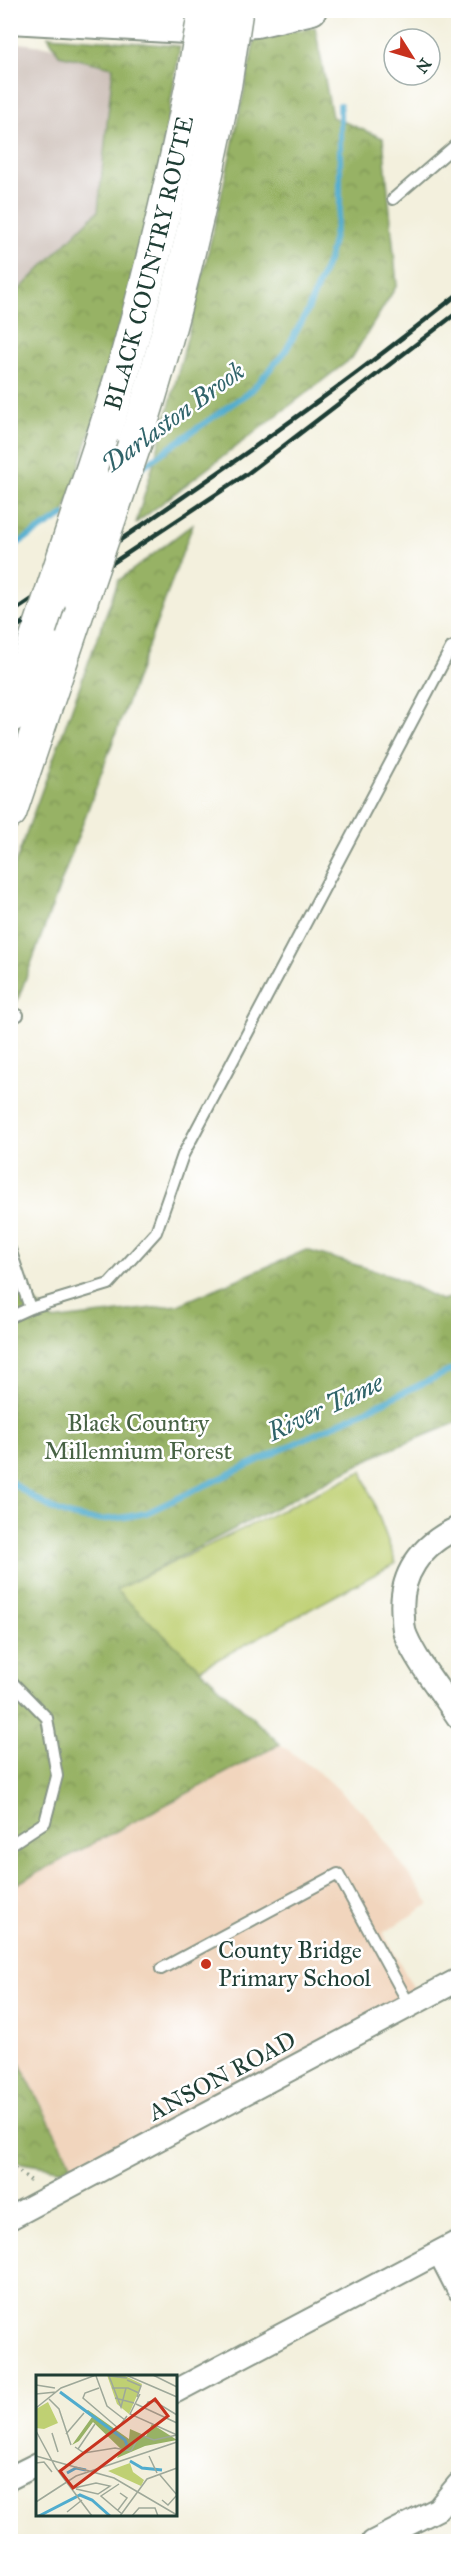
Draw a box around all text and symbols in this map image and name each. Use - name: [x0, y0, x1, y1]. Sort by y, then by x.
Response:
- north arrow: [382, 27, 442, 87]
- text: N: [412, 55, 435, 77]
- street label: BLACK COUNTRY ROUTE: [97, 113, 200, 414]
- water label: Darlaston Brook: [95, 354, 251, 480]
- water label: River Tame: [261, 1366, 389, 1448]
- park label: Black Country Millennium Forest: [44, 1408, 233, 1466]
- place label: County Bridge Primary School: [218, 1935, 372, 1993]
- marker: County Bridge Primary School: [199, 1957, 213, 1971]
- street label: ANSON ROAD: [142, 2024, 301, 2128]
- inset map: [36, 2375, 177, 2516]

